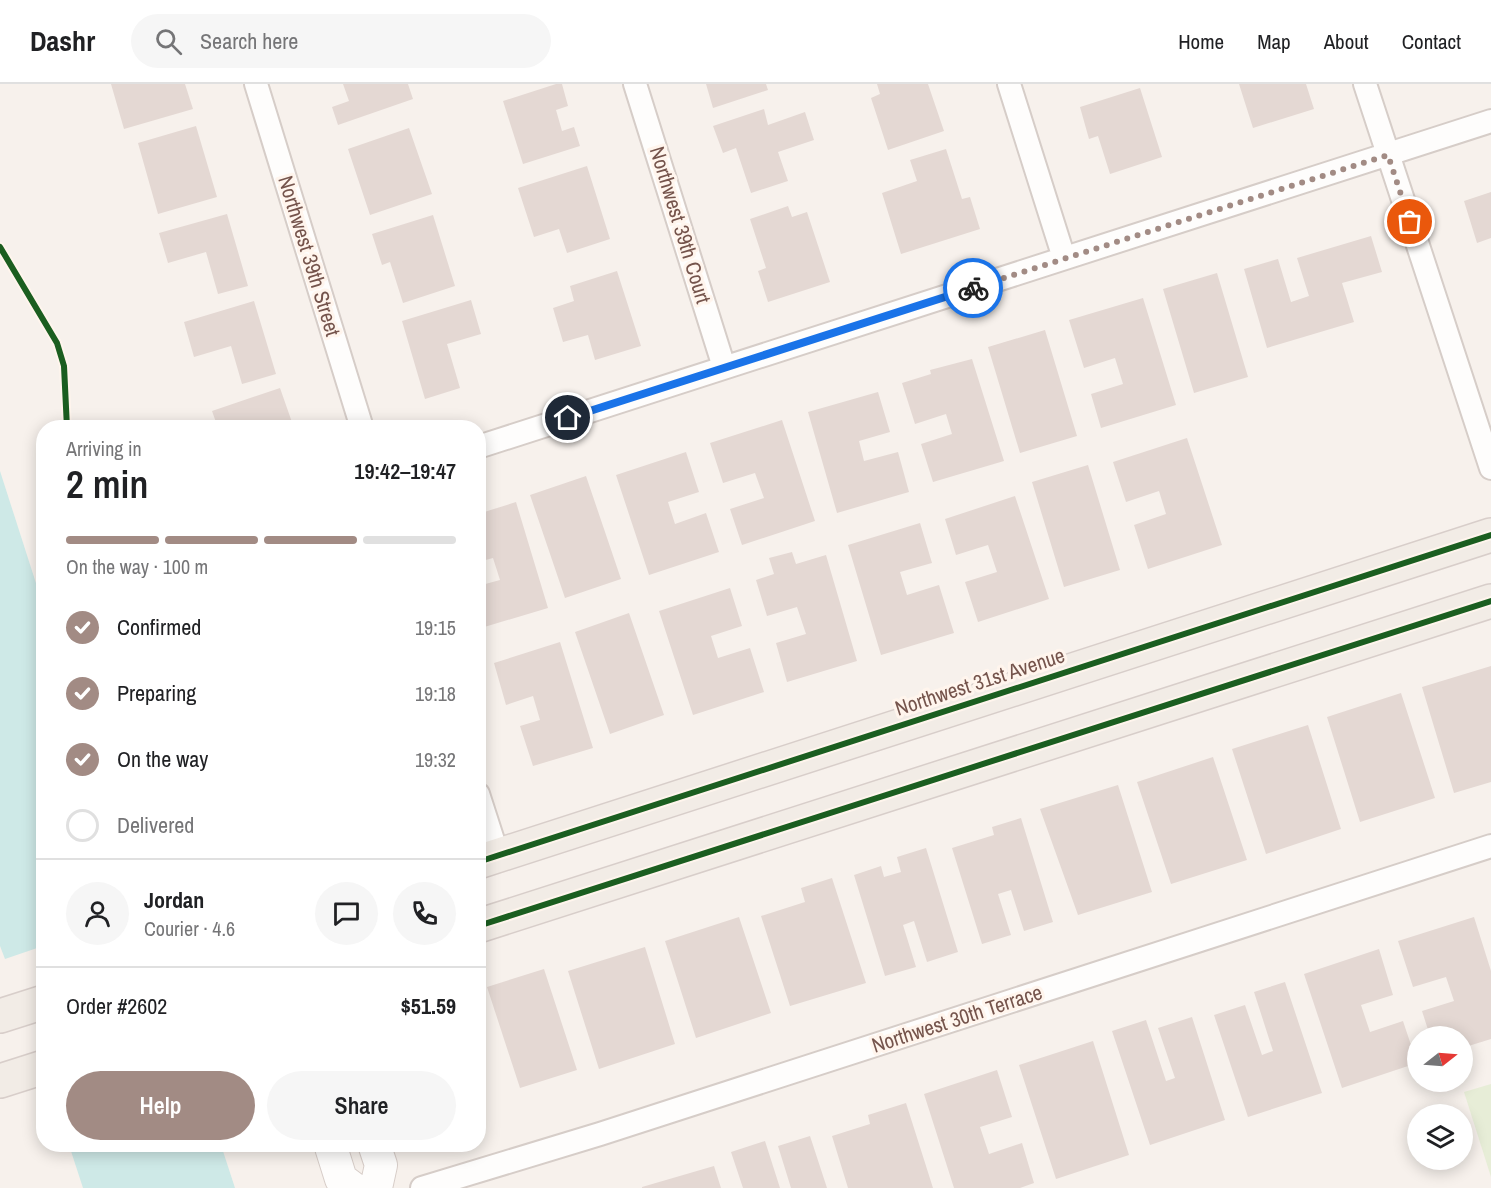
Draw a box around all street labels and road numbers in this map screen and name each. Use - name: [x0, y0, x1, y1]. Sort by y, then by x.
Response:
- street label: Northwest 39th Court: [643, 143, 718, 307]
- street label: Northwest 39th Street: [271, 172, 348, 340]
- street label: Northwest 31st Avenue: [891, 640, 1068, 723]
- street label: Northwest 30th Terrace: [868, 977, 1046, 1060]

